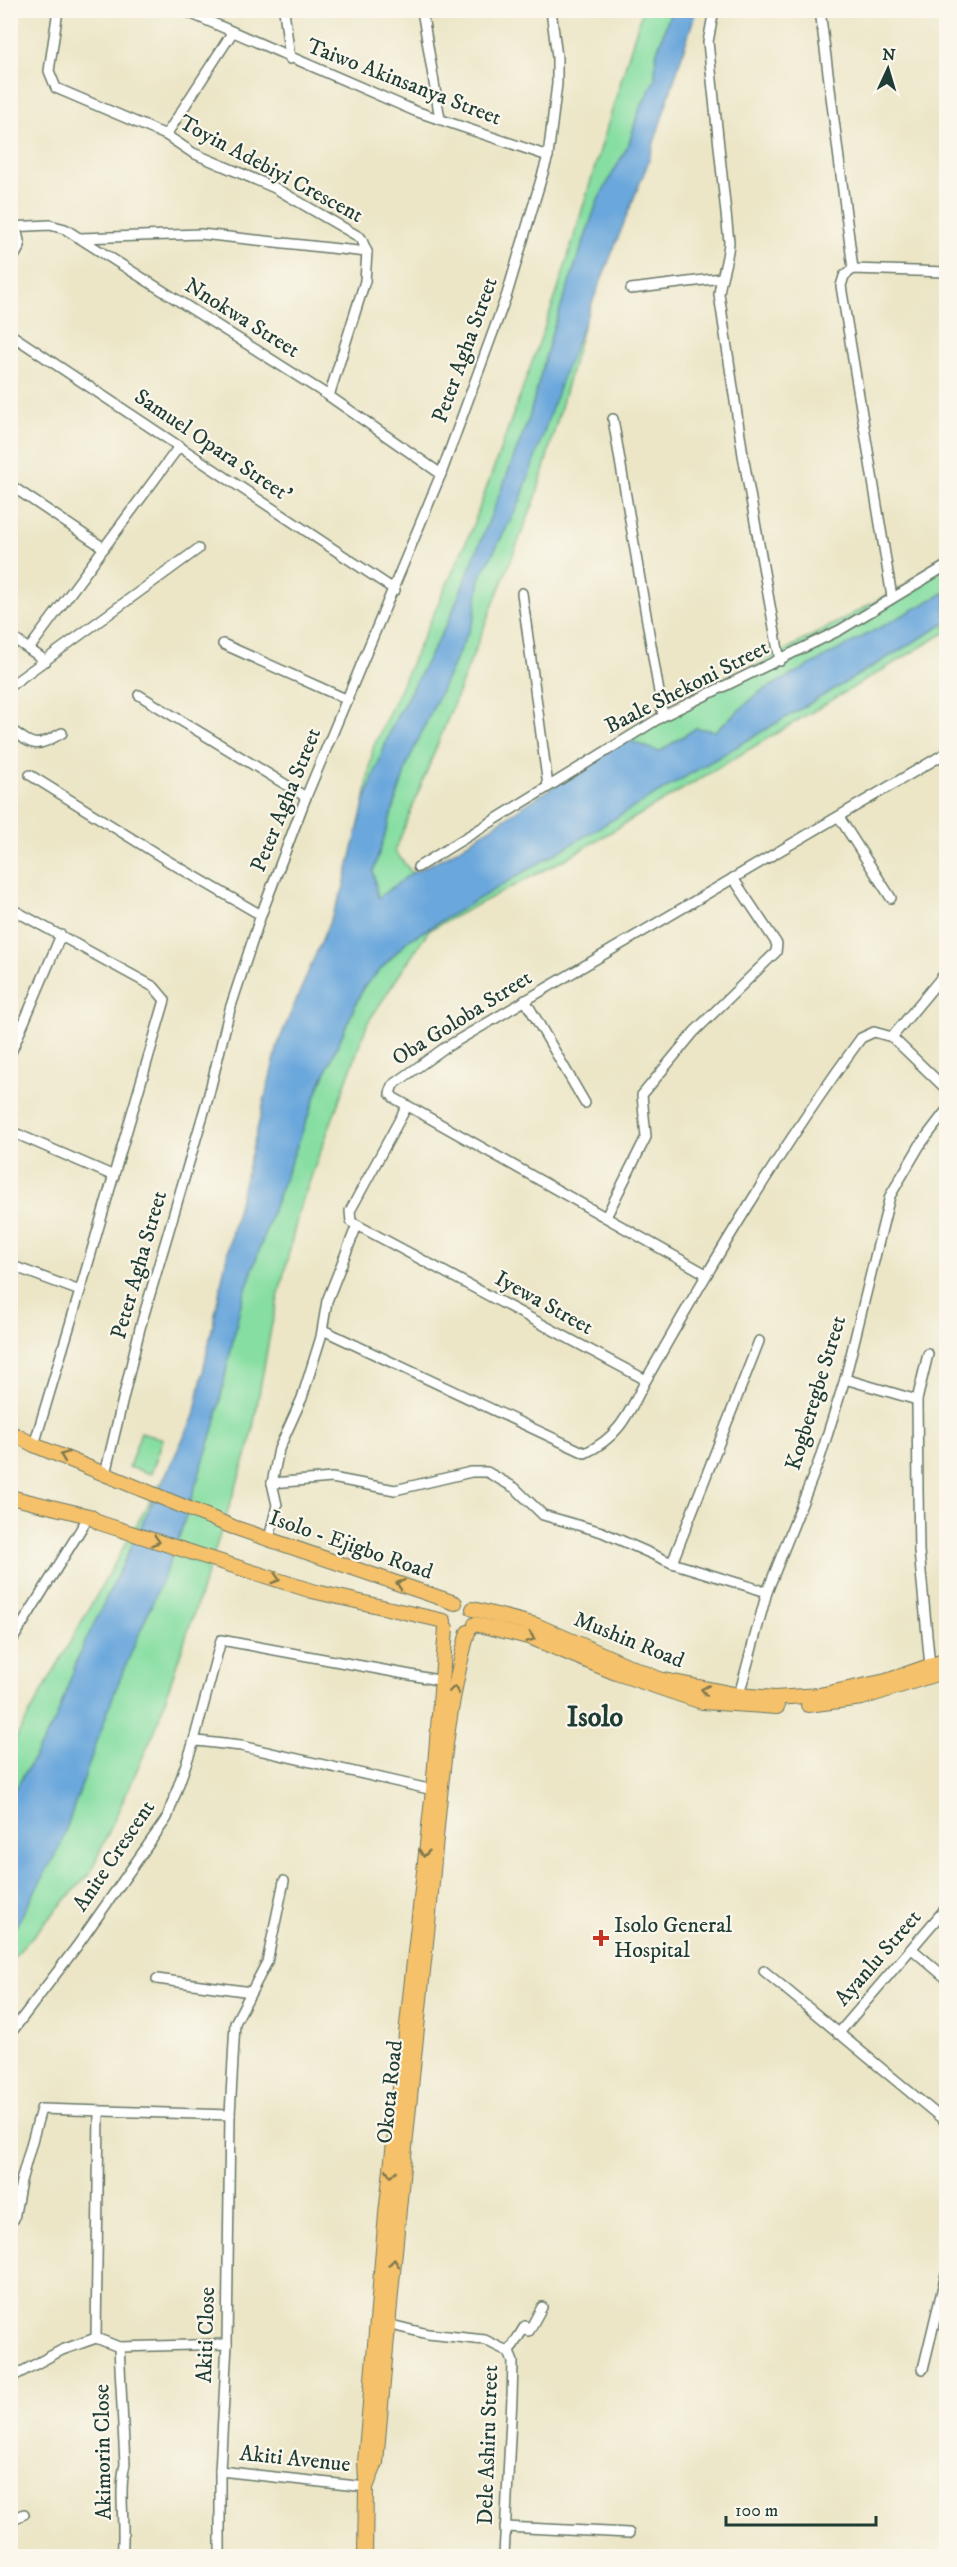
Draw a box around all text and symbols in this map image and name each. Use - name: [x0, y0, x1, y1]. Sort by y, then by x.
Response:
- street label: Taiwo Akinsanya Street: [303, 33, 505, 131]
- north arrow: [858, 39, 918, 99]
- text: N: [882, 45, 896, 65]
- street label: Toyin Adebiyi Crescent: [174, 109, 368, 229]
- street label: Nnokwa Street: [179, 272, 305, 364]
- street label: Peter Agha Street: [426, 273, 504, 427]
- street label: Samuel Opara Street': [129, 383, 297, 509]
- street label: Baale Shekoni Street: [600, 634, 774, 740]
- street label: Peter Agha Street: [245, 724, 327, 876]
- street label: Oba Goloba Street: [387, 964, 537, 1072]
- street label: Peter Agha Street: [105, 1188, 173, 1342]
- street label: Iyewa Street: [490, 1265, 598, 1341]
- street label: Kogberegbe Street: [780, 1312, 852, 1474]
- one-way arrow: [59, 1451, 70, 1463]
- street label: Isolo - Ejigbo Road: [266, 1504, 436, 1586]
- one-way arrow: [150, 1534, 161, 1546]
- one-way arrow: [270, 1572, 281, 1585]
- one-way arrow: [395, 1578, 405, 1591]
- street label: Mushin Road: [570, 1606, 688, 1674]
- one-way arrow: [526, 1631, 536, 1644]
- one-way arrow: [700, 1684, 710, 1697]
- one-way arrow: [448, 1685, 460, 1694]
- district label: Isolo: [567, 1700, 624, 1735]
- street label: Anite Crescent: [67, 1795, 161, 1917]
- one-way arrow: [418, 1849, 431, 1858]
- street label: Ayanlu Street: [829, 1904, 927, 2012]
- place label: Isolo General Hospital: [614, 1912, 733, 1964]
- marker: Isolo General Hospital: [592, 1929, 610, 1947]
- street label: Okota Road: [371, 2039, 409, 2145]
- one-way arrow: [385, 2168, 398, 2177]
- one-way arrow: [387, 2258, 400, 2267]
- street label: Akiti Close: [191, 2286, 221, 2384]
- street label: Dele Ashiru Street: [472, 2365, 504, 2525]
- street label: Akimorin Close: [88, 2384, 118, 2520]
- street label: Akiti Avenue: [238, 2440, 352, 2478]
- scale bar: [726, 2489, 876, 2527]
- text: 100 m: [735, 2500, 778, 2522]

